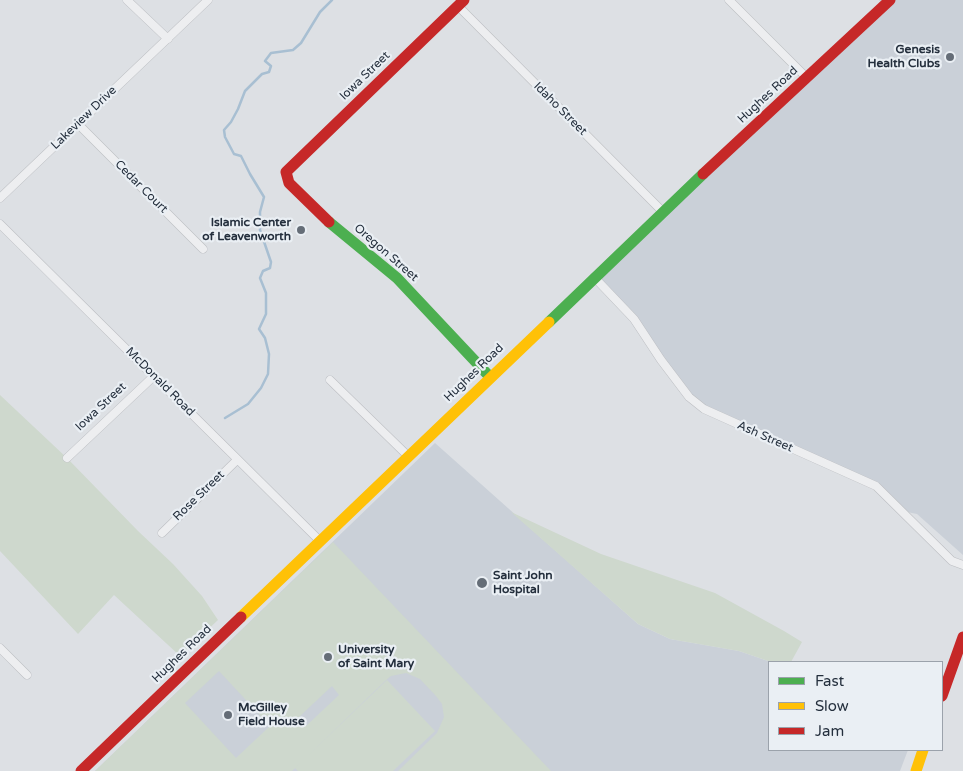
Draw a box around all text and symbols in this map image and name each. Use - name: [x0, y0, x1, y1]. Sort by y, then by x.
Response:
- place label: Genesis Health Clubs: [868, 43, 940, 71]
- street label: Iowa Street: [337, 49, 393, 103]
- marker: Genesis Health Clubs: [944, 51, 956, 63]
- street label: Hughes Road: [735, 64, 801, 126]
- street label: Idaho Street: [530, 79, 590, 139]
- street label: Lakeview Drive: [48, 83, 120, 153]
- street label: Cedar Court: [112, 158, 170, 216]
- place label: Islamic Center of Leavenworth: [202, 216, 291, 244]
- street label: Oregon Street: [351, 221, 421, 285]
- marker: Islamic Center of Leavenworth: [295, 224, 307, 236]
- street label: Hughes Road: [441, 341, 507, 405]
- street label: McDonald Road: [122, 344, 198, 420]
- street label: Iowa Street: [73, 380, 129, 434]
- street label: Ash Street: [735, 418, 795, 456]
- street label: Rose Street: [170, 468, 228, 524]
- place label: Saint John Hospital: [493, 569, 552, 597]
- marker: Saint John Hospital: [475, 576, 489, 590]
- street label: Hughes Road: [149, 622, 215, 686]
- place label: University of Saint Mary: [338, 643, 414, 671]
- marker: University of Saint Mary: [322, 651, 334, 663]
- legend: [768, 661, 943, 751]
- text: Fast: [815, 672, 844, 690]
- text: Slow: [815, 697, 849, 715]
- place label: McGilley Field House: [238, 701, 305, 729]
- marker: McGilley Field House: [222, 709, 234, 721]
- text: Jam: [815, 722, 844, 740]

